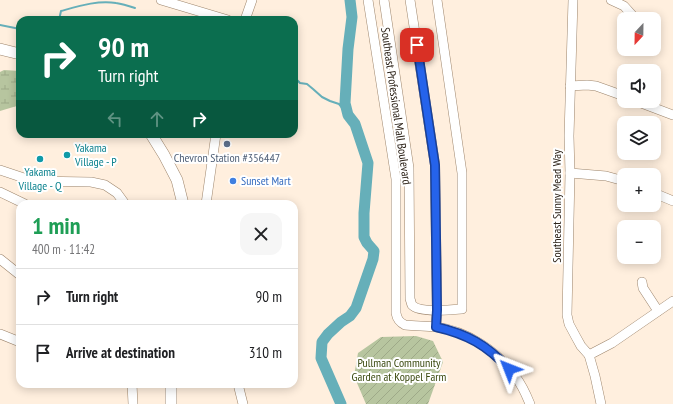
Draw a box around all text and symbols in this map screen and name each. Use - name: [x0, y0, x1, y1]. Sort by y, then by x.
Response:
- north arrow: [617, 12, 661, 56]
- map controls: [617, 12, 661, 264]
- street label: Southeast Professional Mall Boulevard: [378, 26, 415, 185]
- text: 90 m: [98, 28, 149, 65]
- pin: [400, 28, 434, 62]
- icon: right: [32, 32, 84, 84]
- icon: arrive: [406, 34, 428, 56]
- text: Turn right: [98, 64, 158, 87]
- button: sound: [617, 64, 661, 108]
- icon: left: [104, 108, 126, 130]
- icon: ahead: [146, 108, 168, 130]
- icon: right: [188, 108, 210, 130]
- button: layers: [617, 116, 661, 160]
- marker: Chevron Station #356447: [222, 139, 232, 149]
- place label: Yakama Village - P: [74, 140, 117, 169]
- street label: Southeast Sunny Mead Way: [549, 149, 564, 263]
- marker: Yakama Village - P: [62, 150, 72, 160]
- place label: Chevron Station #356447: [174, 150, 280, 165]
- marker: Yakama Village - Q: [35, 154, 45, 164]
- place label: Yakama Village - Q: [18, 164, 62, 193]
- button: +: [617, 168, 661, 212]
- place label: Sunset Mart: [241, 173, 291, 188]
- marker: Sunset Mart: [228, 176, 238, 186]
- text: 1 min: [32, 210, 80, 241]
- button: close: [240, 213, 282, 255]
- button: −: [617, 220, 661, 264]
- text: 400 m · 11:42: [32, 241, 95, 258]
- icon: right: [32, 286, 54, 308]
- text: Turn right: [66, 287, 118, 306]
- text: 90 m: [256, 287, 282, 306]
- icon: arrive: [32, 342, 54, 364]
- text: Arrive at destination: [66, 343, 175, 362]
- text: 310 m: [249, 343, 282, 362]
- position arrow: [488, 348, 530, 390]
- park label: Pullman Community Garden at Koppel Farm: [352, 355, 447, 384]

